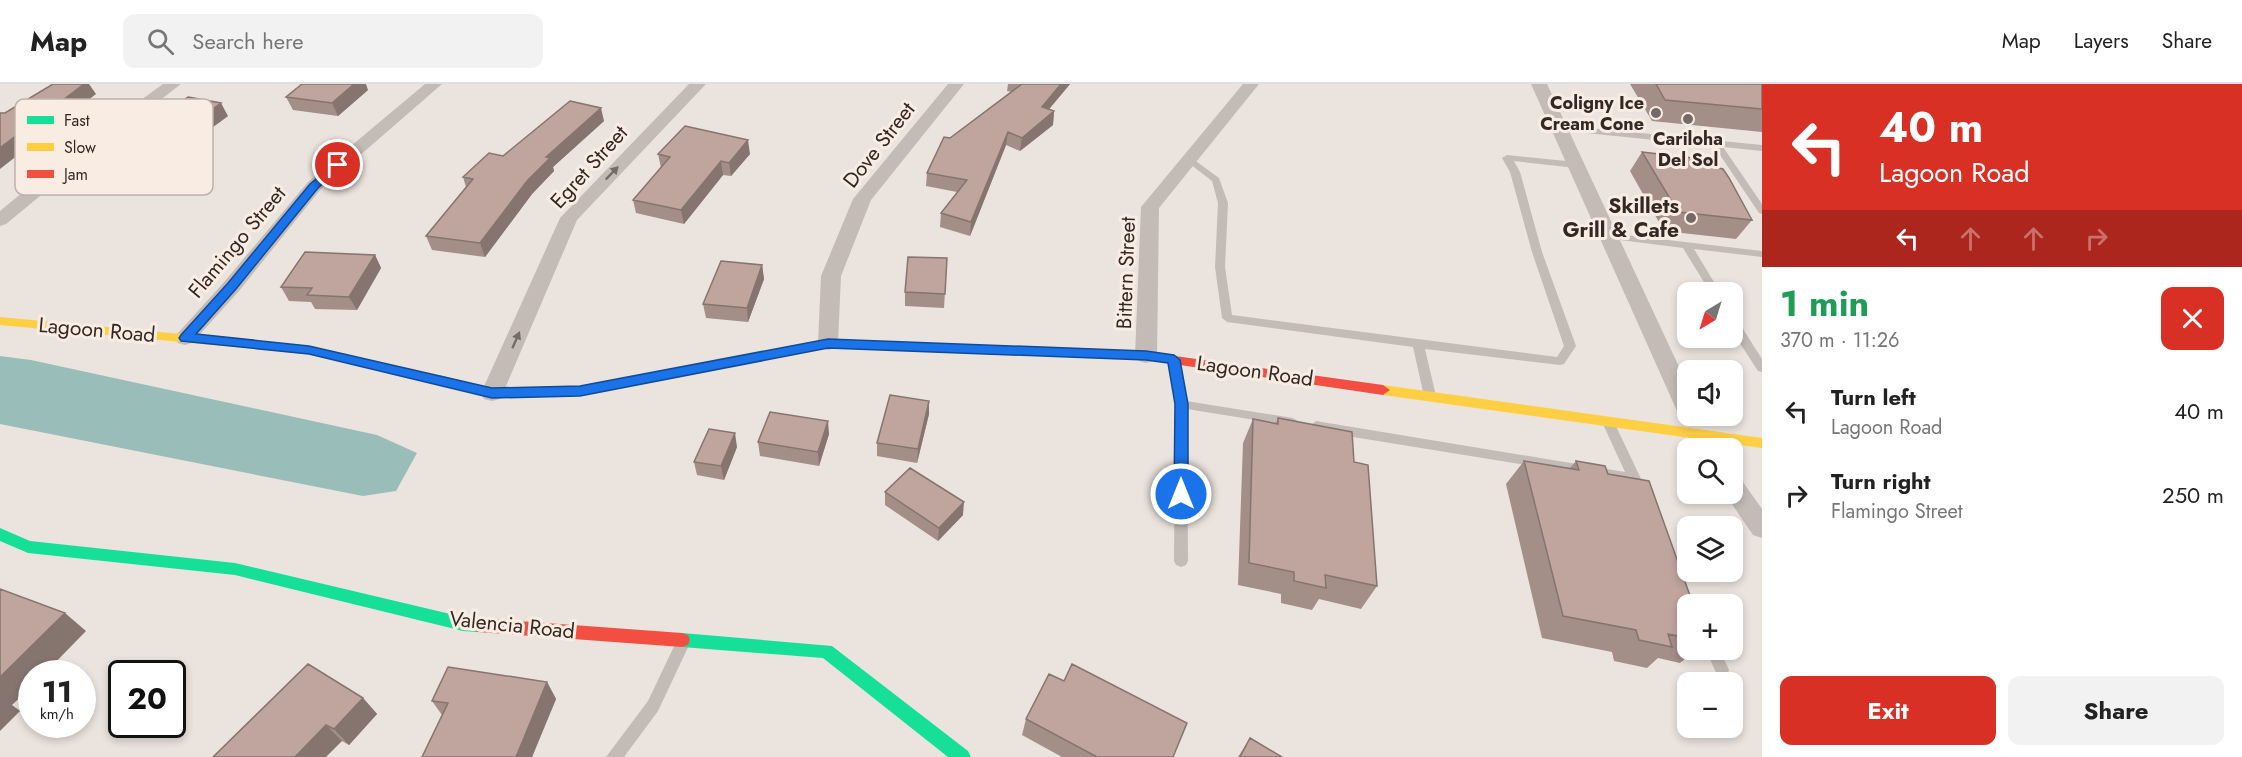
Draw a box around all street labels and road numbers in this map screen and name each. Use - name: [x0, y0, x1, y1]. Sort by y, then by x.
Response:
- street label: Dove Street: [836, 96, 922, 194]
- street label: Egret Street: [544, 119, 634, 215]
- street label: Flamingo Street: [181, 179, 293, 305]
- street label: Bittern Street: [1109, 216, 1143, 330]
- street label: Lagoon Road: [37, 310, 157, 350]
- street label: Lagoon Road: [1195, 348, 1315, 394]
- street label: Valencia Road: [448, 604, 576, 646]

